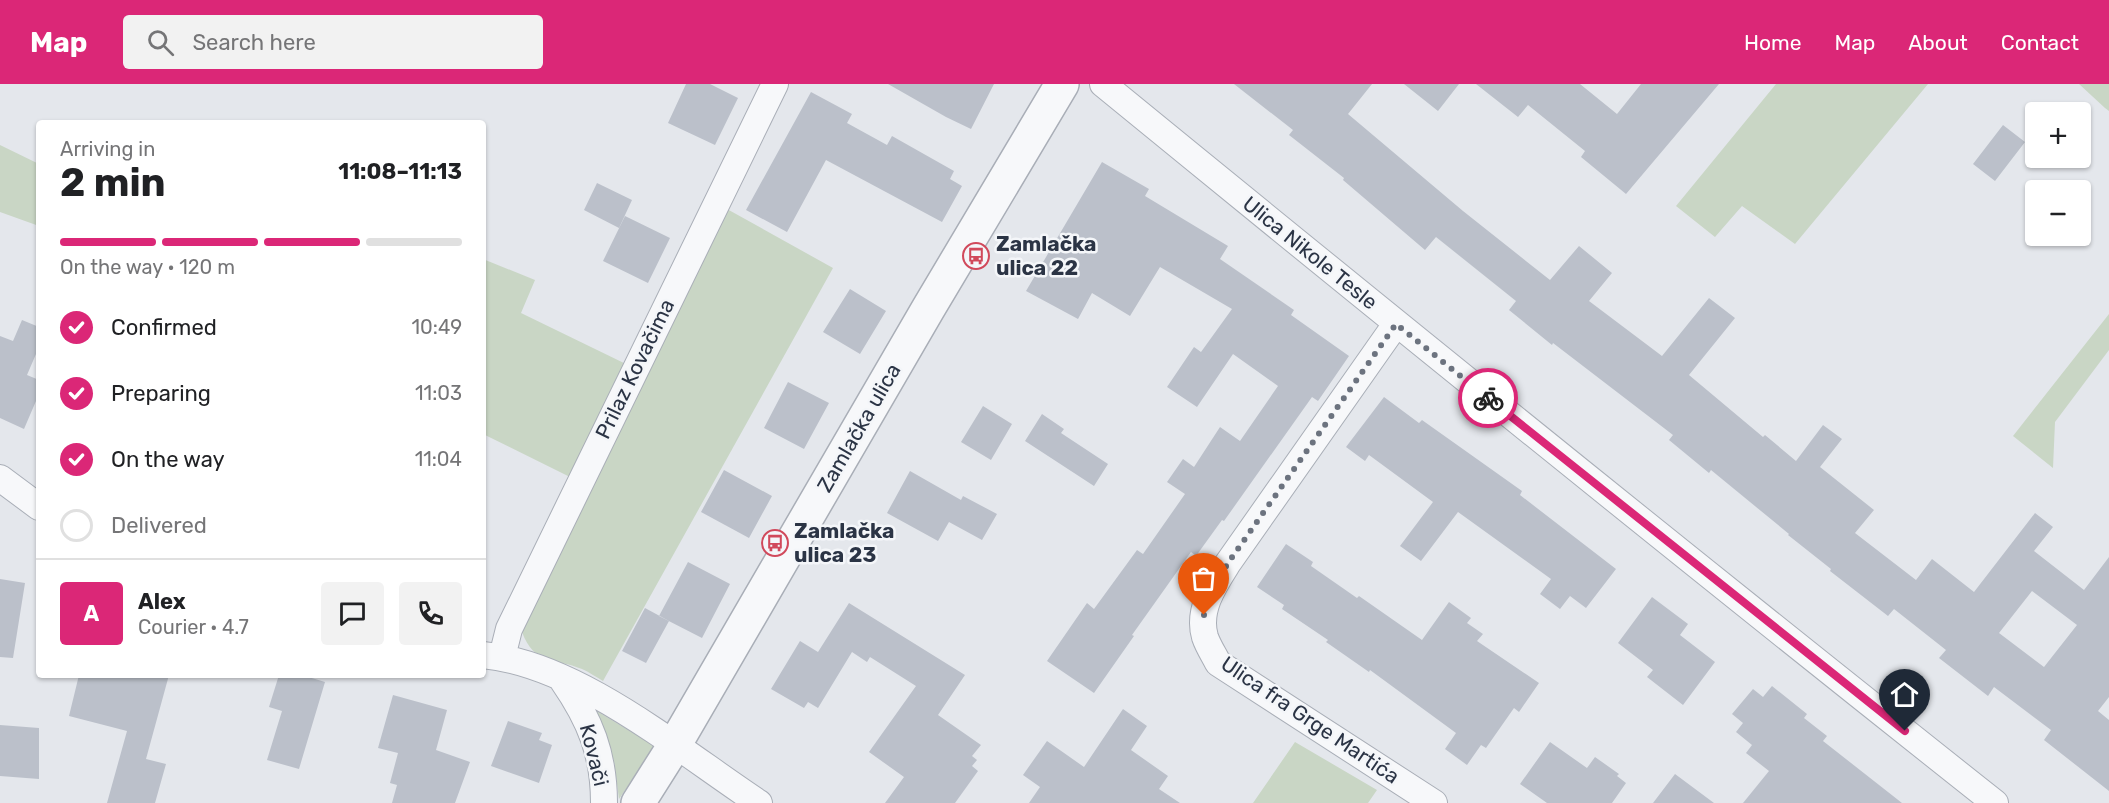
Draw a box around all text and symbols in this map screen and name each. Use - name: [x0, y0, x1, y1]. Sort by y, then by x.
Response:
- search box: [123, 15, 543, 69]
- text: Map: [30, 26, 87, 59]
- icon: search: [144, 26, 177, 59]
- text: Search here: [192, 29, 316, 56]
- text: Home: [1744, 30, 1801, 55]
- text: Map: [1834, 30, 1875, 55]
- text: About: [1908, 30, 1968, 55]
- text: Contact: [2001, 30, 2079, 55]
- map controls: [2025, 102, 2091, 246]
- button: +: [2025, 102, 2091, 168]
- text: Arriving in: [60, 137, 155, 161]
- text: 11:08–11:13: [338, 158, 462, 185]
- text: 2 min: [60, 160, 166, 206]
- button: −: [2025, 180, 2091, 246]
- street label: Ulica Nikole Tesle: [1238, 191, 1383, 315]
- place label: Zamlačka ulica 22: [996, 231, 1097, 280]
- bus stop icon: Zamlačka ulica 22: [961, 241, 991, 271]
- text: On the way · 120 m: [60, 255, 235, 279]
- street label: Prilaz Kovačima: [590, 295, 679, 443]
- icon: check: [60, 311, 93, 344]
- text: Confirmed: [111, 314, 217, 341]
- text: 10:49: [412, 315, 462, 339]
- street label: Zamlačka ulica: [812, 359, 906, 497]
- courier: [1458, 368, 1518, 428]
- icon: check: [60, 377, 93, 410]
- text: Preparing: [111, 380, 211, 407]
- text: 11:03: [415, 381, 462, 405]
- icon: bike: [1472, 382, 1505, 415]
- icon: check: [60, 443, 93, 476]
- text: On the way: [111, 446, 225, 473]
- text: 11:04: [415, 447, 462, 471]
- text: Delivered: [111, 512, 207, 539]
- place label: Zamlačka ulica 23: [794, 518, 895, 567]
- bus stop icon: Zamlačka ulica 23: [760, 528, 790, 558]
- pin: [1178, 553, 1229, 615]
- icon: bag: [1187, 562, 1220, 595]
- button: chat: [321, 582, 384, 645]
- button: phone: [399, 582, 462, 645]
- text: Alex: [138, 588, 186, 615]
- text: A: [84, 600, 99, 627]
- text: Courier · 4.7: [138, 615, 249, 639]
- street label: Ulica fra Grge Martića: [1216, 651, 1404, 789]
- pin: [1879, 669, 1930, 731]
- icon: home: [1888, 678, 1921, 711]
- street label: Kovači: [575, 721, 614, 789]

